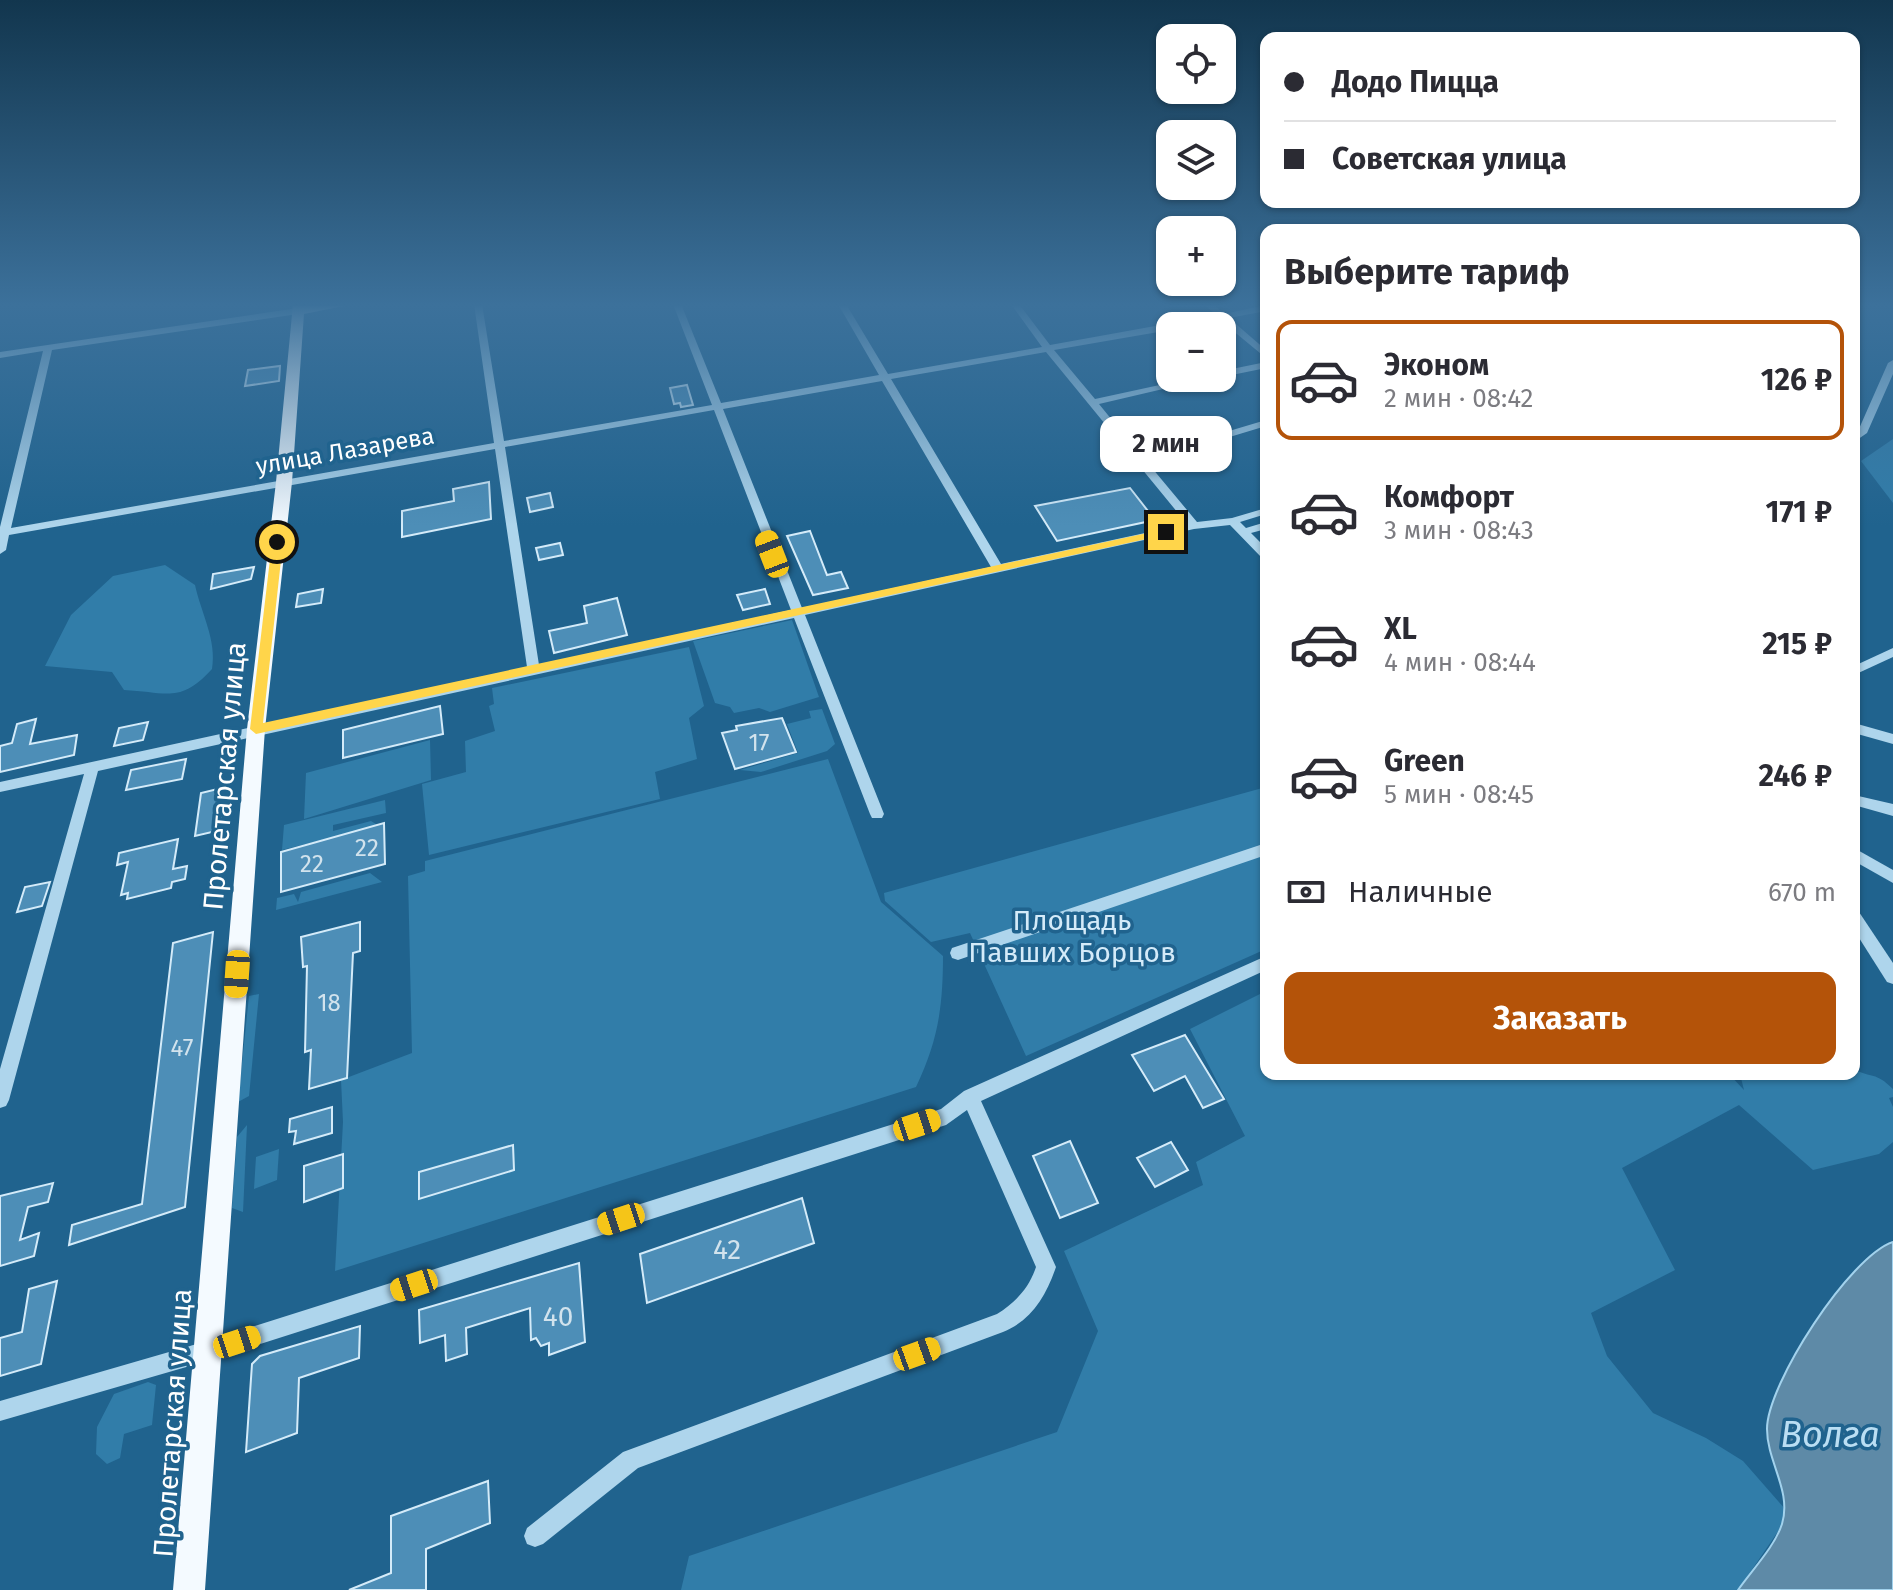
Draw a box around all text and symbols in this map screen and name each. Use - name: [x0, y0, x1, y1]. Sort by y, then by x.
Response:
- map controls: [1156, 24, 1236, 392]
- button: locate: [1156, 24, 1236, 104]
- text: Додо Пицца: [1332, 64, 1499, 100]
- button: layers: [1156, 120, 1236, 200]
- text: Советская улица: [1332, 141, 1567, 177]
- button: +: [1156, 216, 1236, 296]
- text: Выберите тариф: [1284, 250, 1570, 294]
- button: −: [1156, 312, 1236, 392]
- icon: car: [1288, 344, 1360, 416]
- text: Эконом: [1384, 347, 1489, 383]
- text: 126 ₽: [1761, 362, 1832, 398]
- text: 2 мин · 08:42: [1384, 383, 1533, 414]
- callout: 2 мин: [1100, 416, 1232, 472]
- street label: улица Лазарева: [254, 422, 436, 480]
- text: 2 мин: [1132, 428, 1200, 459]
- icon: car: [1288, 476, 1360, 548]
- text: Комфорт: [1384, 479, 1514, 515]
- text: 171 ₽: [1766, 494, 1832, 530]
- route end: [1148, 514, 1184, 550]
- text: 3 мин · 08:43: [1384, 515, 1534, 546]
- route start: [259, 524, 295, 560]
- car: [752, 527, 792, 581]
- icon: car: [1288, 608, 1360, 680]
- text: XL: [1384, 611, 1417, 647]
- text: 215 ₽: [1762, 626, 1832, 662]
- street label: Пролетарская улица: [196, 640, 253, 912]
- text: 4 мин · 08:44: [1384, 647, 1536, 678]
- house number: 17: [748, 729, 770, 757]
- icon: car: [1288, 740, 1360, 812]
- text: Green: [1384, 743, 1465, 779]
- text: 246 ₽: [1759, 758, 1832, 794]
- text: 5 мин · 08:45: [1384, 779, 1534, 810]
- house number: 22: [355, 834, 379, 862]
- house number: 22: [300, 850, 324, 878]
- icon: cash: [1284, 870, 1328, 914]
- text: Наличные: [1348, 874, 1493, 910]
- text: 670 m: [1768, 877, 1836, 908]
- park label: Площадь Павших Борцов: [968, 904, 1176, 969]
- car: [223, 949, 251, 999]
- button: Заказать: [1284, 972, 1836, 1064]
- house number: 18: [317, 989, 341, 1017]
- house number: 47: [171, 1034, 193, 1062]
- car: [890, 1106, 944, 1144]
- car: [594, 1200, 648, 1238]
- house number: 42: [713, 1233, 741, 1266]
- car: [387, 1266, 441, 1304]
- street label: Пролетарская улица: [147, 1288, 198, 1558]
- house number: 40: [543, 1300, 573, 1333]
- car: [210, 1323, 264, 1361]
- car: [890, 1335, 944, 1373]
- water label: Волга: [1780, 1413, 1880, 1457]

